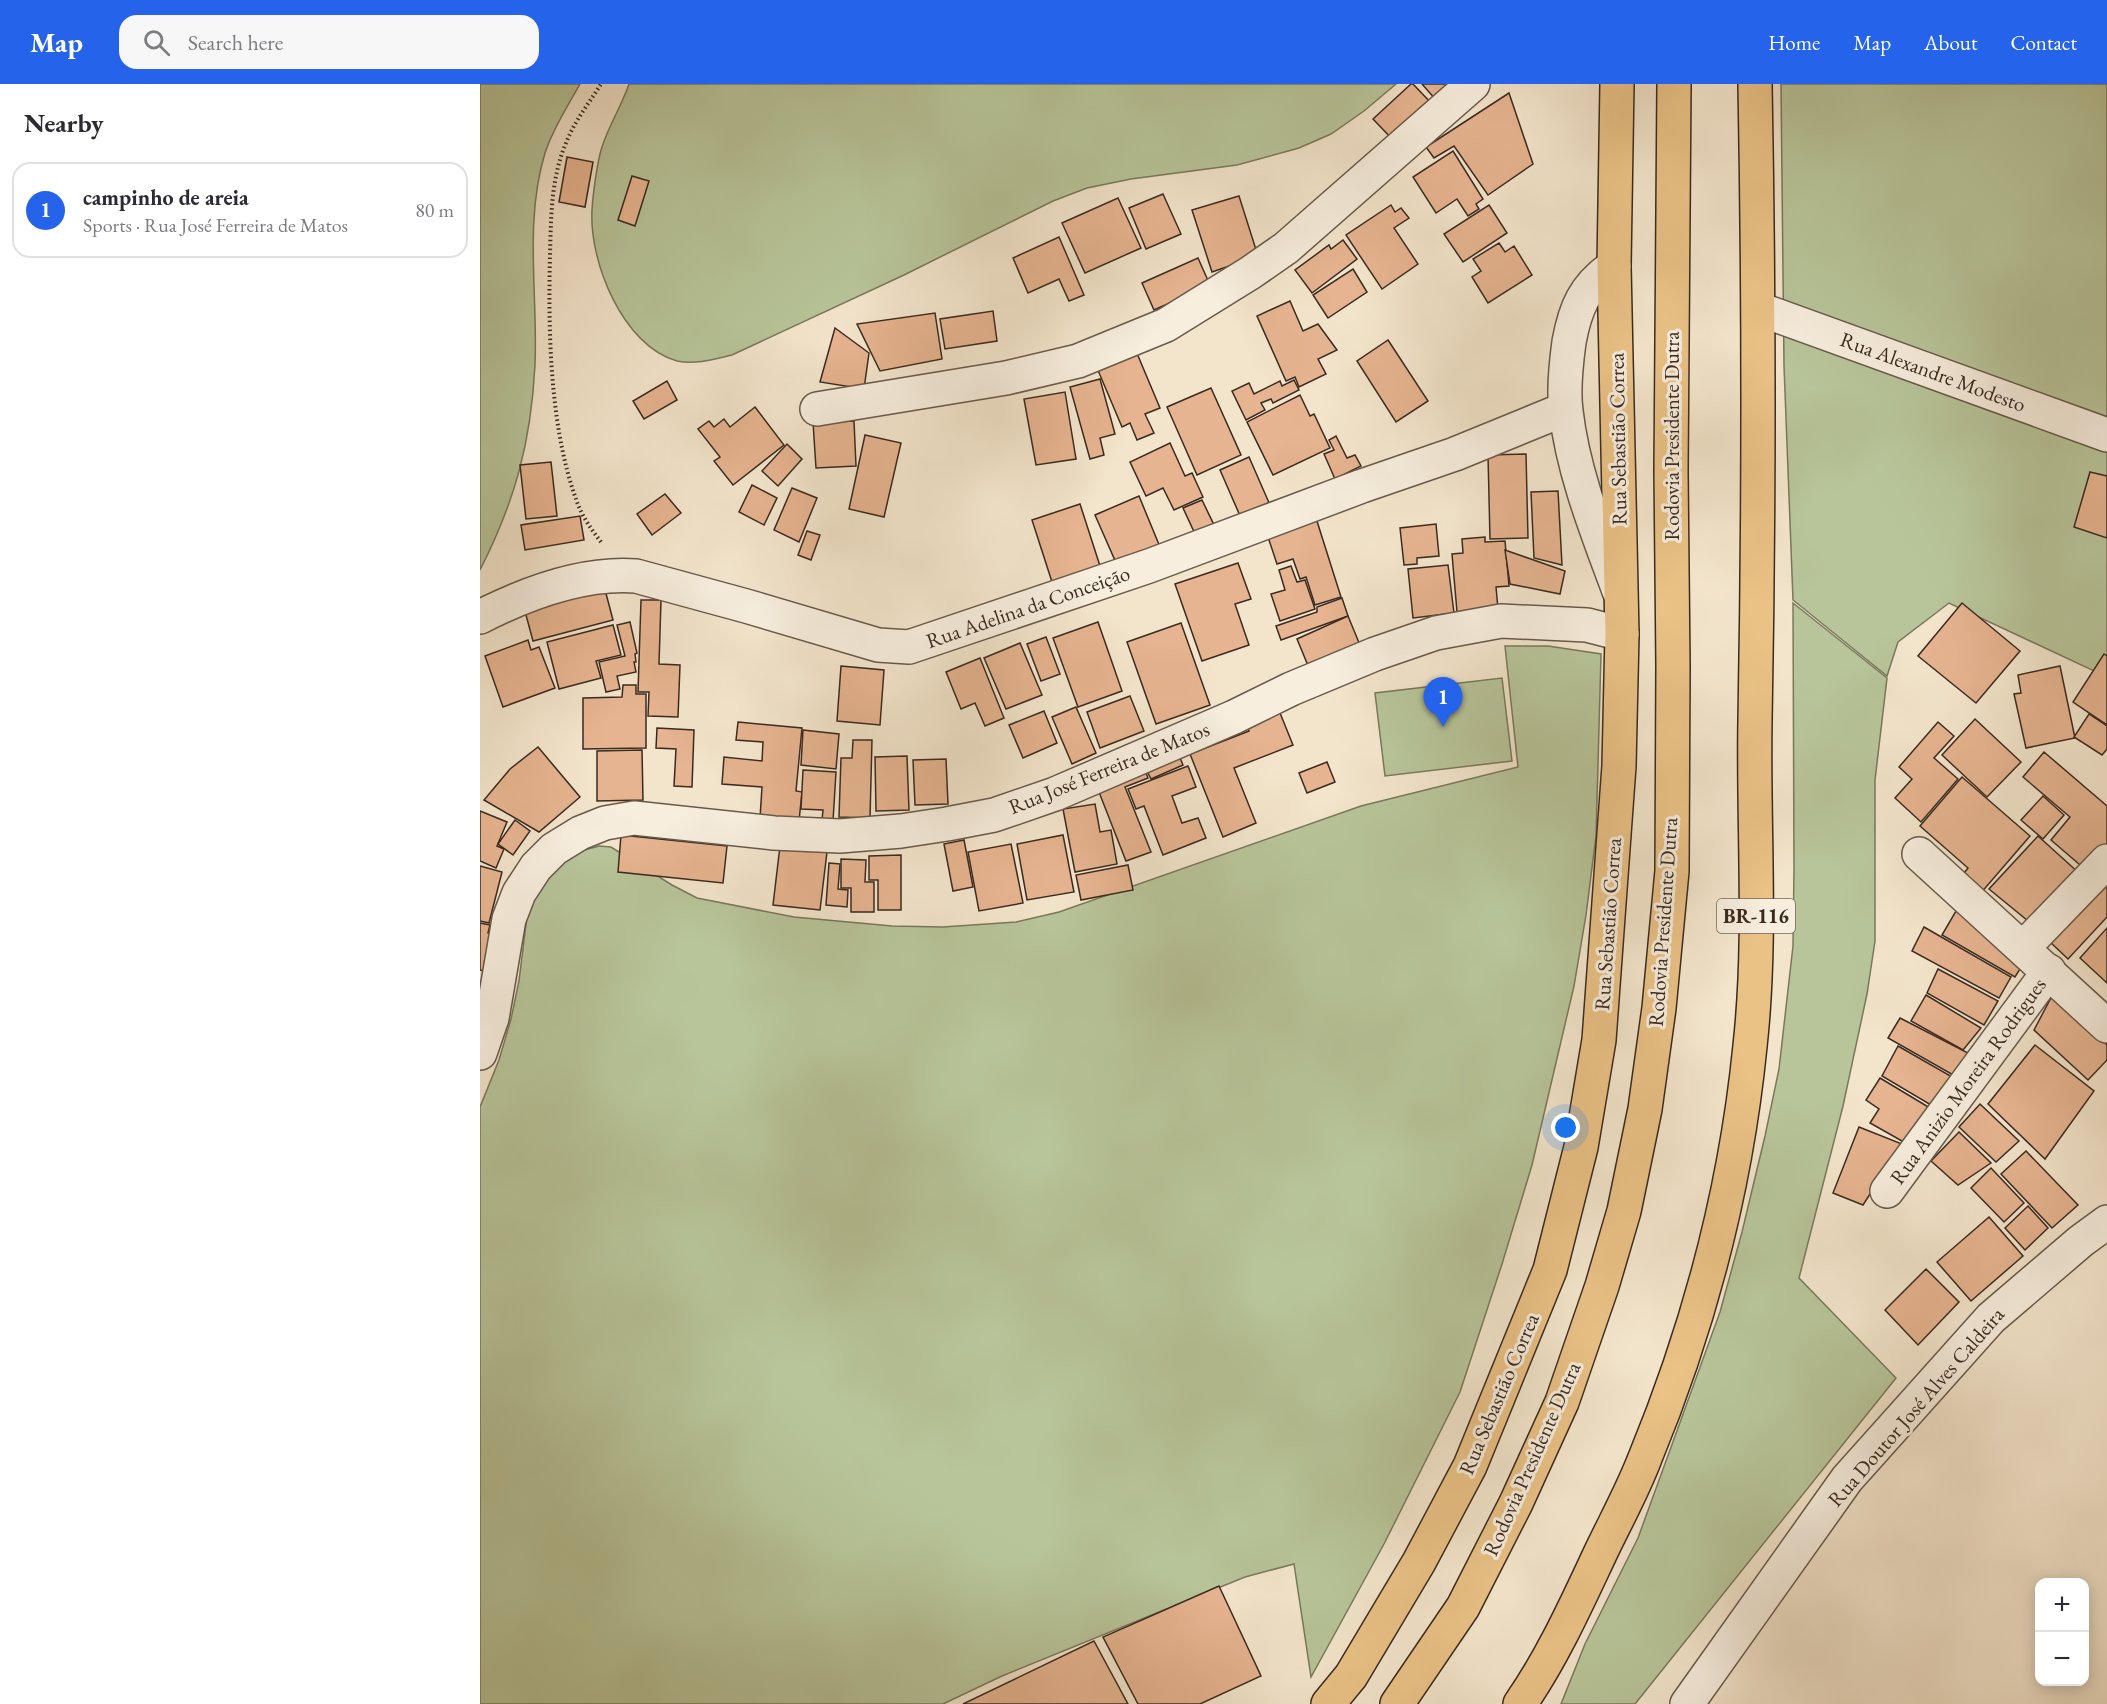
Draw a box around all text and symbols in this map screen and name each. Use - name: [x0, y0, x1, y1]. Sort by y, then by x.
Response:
- search box: [119, 15, 539, 69]
- text: Map: [30, 24, 83, 60]
- icon: search: [140, 26, 173, 59]
- text: Search here: [188, 28, 283, 57]
- text: Home: [1768, 29, 1820, 56]
- text: Map: [1853, 29, 1891, 56]
- text: About: [1924, 29, 1977, 56]
- text: Contact: [2010, 29, 2077, 56]
- text: Nearby: [24, 106, 104, 140]
- text: campinho de areia: [83, 183, 249, 212]
- text: 1: [40, 197, 51, 223]
- text: 80 m: [415, 197, 454, 223]
- text: Sports · Rua José Ferreira de Matos: [83, 212, 348, 238]
- street label: Rua Alexandre Modesto: [1837, 325, 2030, 418]
- street label: Rodovia Presidente Dutra: [1658, 331, 1685, 541]
- street label: Rua Sebastião Correa: [1602, 352, 1633, 526]
- street label: Rua Adelina da Conceição: [922, 559, 1133, 654]
- pin: 1: [1424, 678, 1462, 727]
- street label: Rua José Ferreira de Matos: [1004, 715, 1213, 820]
- street label: Rodovia Presidente Dutra: [1642, 816, 1683, 1027]
- street label: Rua Sebastião Correa: [1588, 836, 1627, 1011]
- road number: BR-116: [1717, 899, 1795, 933]
- street label: Rua Anizio Moreira Rodrigues: [1883, 972, 2052, 1189]
- your location: [1551, 1113, 1580, 1142]
- street label: Rua Doutor José Alves Caldeira: [1821, 1301, 2010, 1512]
- street label: Rua Sebastião Correa: [1452, 1308, 1545, 1479]
- street label: Rodovia Presidente Dutra: [1477, 1357, 1587, 1560]
- map controls: [2035, 1578, 2089, 1686]
- button: +: [2035, 1578, 2089, 1632]
- button: −: [2035, 1632, 2089, 1686]

